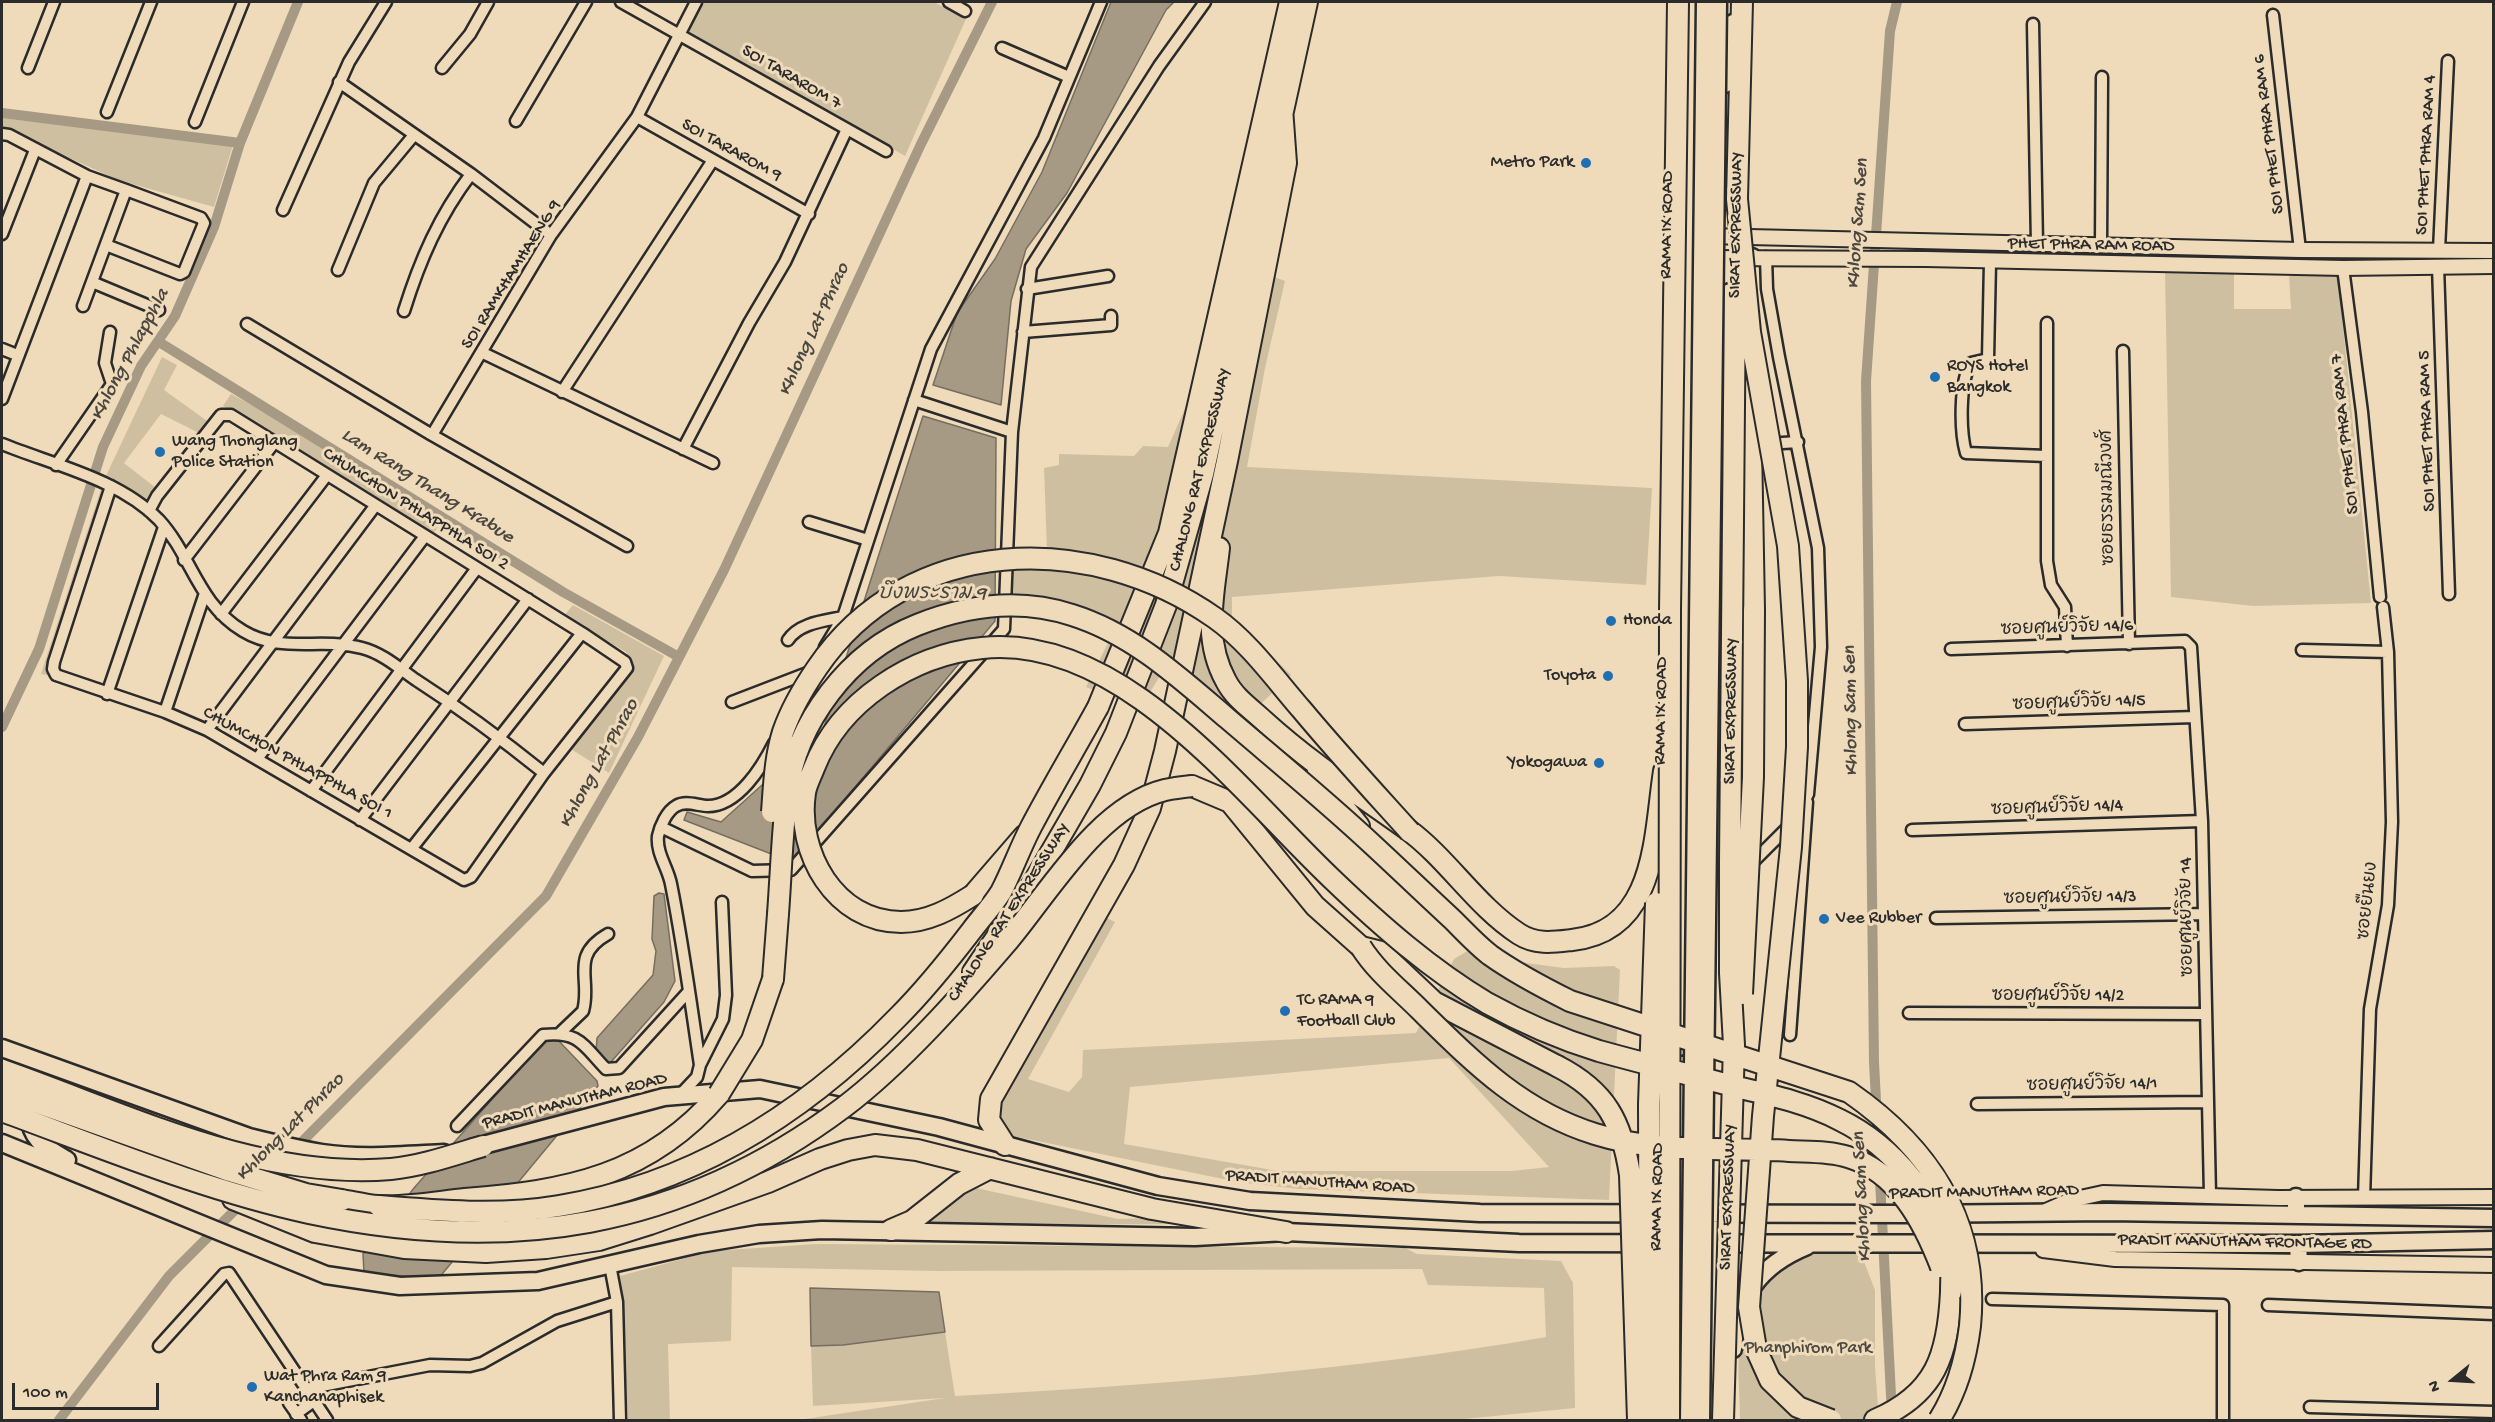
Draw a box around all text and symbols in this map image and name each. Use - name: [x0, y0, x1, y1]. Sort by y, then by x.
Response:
- street label: SOI TARAROM 7: [737, 41, 845, 115]
- street label: SOI PHET PHRA RAM 6: [2249, 53, 2291, 215]
- street label: SOI PHET PHRA RAM 4: [2412, 74, 2442, 236]
- street label: SOI TARAROM 9: [677, 115, 785, 187]
- place label: Metro Park: [1491, 152, 1574, 174]
- street label: SIRAT EXPRESSWAY: [1725, 152, 1749, 298]
- marker: Metro Park: [1579, 156, 1593, 170]
- water label: Khlong Sam Sen: [1842, 158, 1876, 290]
- street label: RAMA IX ROAD: [1656, 171, 1680, 279]
- street label: SOI RAMKHAMHAENG 9: [457, 196, 567, 354]
- street label: PHET PHRA RAM ROAD: [2008, 234, 2174, 258]
- water label: Khlong Lat Phrao: [774, 260, 856, 400]
- water label: Khlong Phlapphla: [86, 285, 176, 425]
- street label: SOI PHET PHRA RAM 5: [2414, 350, 2442, 512]
- street label: SOI PHET PHRA RAM 7: [2327, 353, 2365, 515]
- place label: ROYS Hotel Bangkok: [1947, 356, 2028, 398]
- street label: CHALONG RAT EXPRESSWAY: [1165, 366, 1237, 574]
- marker: ROYS Hotel Bangkok: [1928, 370, 1942, 384]
- water label: Lam Rang Thang Krabue: [336, 424, 518, 550]
- street label: ซอยธรรมมณีวงศ์: [2097, 430, 2121, 566]
- place label: Wang Thonglang Police Station: [172, 431, 298, 474]
- street label: CHUMCHON PHLAPPHLA SOI 2: [318, 444, 512, 576]
- marker: Wang Thonglang Police Station: [153, 445, 167, 459]
- water label: บึงพระราม 9: [878, 583, 986, 607]
- place label: Honda: [1623, 610, 1672, 632]
- marker: Honda: [1604, 614, 1618, 628]
- street label: ซอยศูนย์วิจัย 14/6: [2000, 616, 2134, 642]
- street label: SIRAT EXPRESSWAY: [1720, 638, 1744, 784]
- water label: Khlong Sam Sen: [1839, 646, 1865, 776]
- street label: RAMA IX ROAD: [1650, 657, 1674, 765]
- place label: Toyota: [1544, 665, 1596, 687]
- marker: Toyota: [1601, 669, 1615, 683]
- street label: ซอยศูนย์วิจัย 14/5: [2012, 691, 2146, 717]
- water label: Khlong Lat Phrao: [555, 695, 645, 833]
- street label: CHUMCHON PHLAPPHLA SOI 1: [198, 703, 396, 825]
- place label: Yokogawa: [1508, 752, 1587, 774]
- marker: Yokogawa: [1592, 756, 1606, 770]
- street label: ซอยศูนย์วิจัย 14/4: [1991, 796, 2123, 822]
- street label: CHALONG RAT EXPRESSWAY: [944, 819, 1076, 1007]
- street label: ซอยศูนย์วิจัย 14: [2176, 857, 2200, 977]
- street label: ซอยยืนยง: [2354, 861, 2384, 941]
- street label: ซอยศูนย์วิจัย 14/3: [2003, 887, 2137, 911]
- place label: Vee Rubber: [1836, 908, 1921, 930]
- marker: Vee Rubber: [1817, 912, 1831, 926]
- street label: ซอยศูนย์วิจัย 14/2: [1992, 986, 2124, 1008]
- place label: TC RAMA 9 Football Club: [1297, 990, 1396, 1032]
- marker: TC RAMA 9 Football Club: [1278, 1004, 1292, 1018]
- water label: Khlong Lat Phrao: [232, 1069, 350, 1187]
- street label: PRADIT MANUTHAM ROAD: [480, 1069, 670, 1135]
- street label: ซอยศูนย์วิจัย 14/1: [2026, 1074, 2158, 1098]
- street label: SIRAT EXPRESSWAY: [1716, 1124, 1742, 1270]
- water label: Khlong Sam Sen: [1848, 1131, 1878, 1263]
- street label: RAMA IX ROAD: [1646, 1143, 1670, 1251]
- street label: PRADIT MANUTHAM ROAD: [1225, 1166, 1415, 1200]
- street label: PRADIT MANUTHAM ROAD: [1889, 1181, 2079, 1205]
- street label: PRADIT MANUTHAM FRONTAGE RD: [2118, 1230, 2372, 1256]
- park label: Phanphirom Park: [1744, 1338, 1872, 1360]
- north arrow: [2423, 1350, 2483, 1410]
- place label: Wat Phra Ram 9 Kanchanaphisek: [264, 1366, 387, 1408]
- scale bar: [15, 1371, 162, 1409]
- text: N: [2425, 1378, 2446, 1394]
- marker: Wat Phra Ram 9 Kanchanaphisek: [245, 1380, 259, 1394]
- text: 100 m: [23, 1383, 68, 1404]

